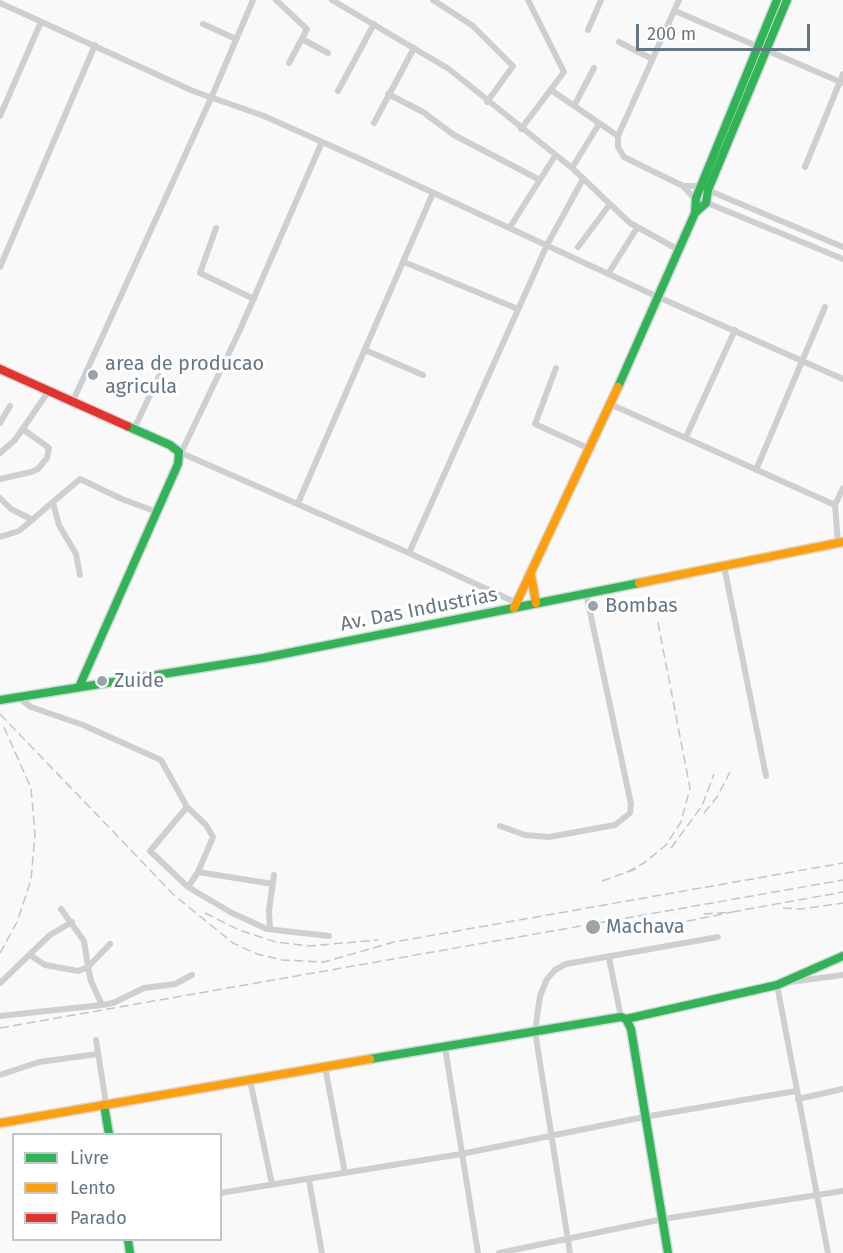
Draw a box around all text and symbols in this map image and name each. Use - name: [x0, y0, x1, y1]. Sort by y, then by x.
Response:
- scale bar: [639, 12, 813, 50]
- text: 200 m: [647, 23, 696, 45]
- place label: area de producao agricula: [105, 352, 264, 399]
- marker: area de producao agricula: [86, 368, 100, 382]
- street label: Av. Das Industrias: [338, 583, 500, 637]
- place label: Bombas: [605, 594, 678, 618]
- marker: Bombas: [586, 599, 600, 613]
- place label: Zuide: [114, 669, 164, 693]
- marker: Zuide: [95, 674, 109, 688]
- place label: Machava: [606, 915, 685, 939]
- marker: Machava: [584, 918, 602, 936]
- legend: [12, 1133, 222, 1241]
- text: Livre: [70, 1147, 109, 1169]
- text: Lento: [70, 1177, 116, 1199]
- text: Parado: [70, 1207, 127, 1229]

